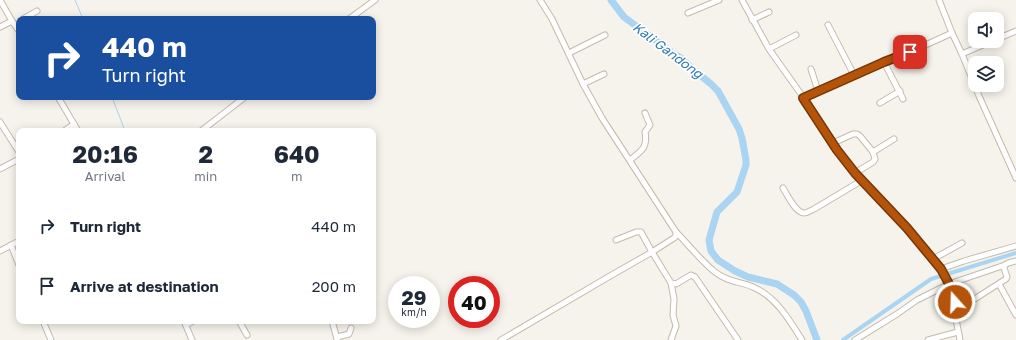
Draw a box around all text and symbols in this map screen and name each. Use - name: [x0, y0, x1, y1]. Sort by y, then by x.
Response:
- map controls: [968, 12, 1004, 92]
- button: sound: [968, 12, 1004, 48]
- water label: Kali Gandong: [630, 19, 707, 82]
- text: 440 m: [102, 30, 187, 63]
- icon: right: [36, 32, 88, 84]
- pin: [893, 35, 927, 69]
- icon: arrive: [899, 41, 921, 63]
- button: layers: [968, 56, 1004, 92]
- text: Turn right: [102, 64, 186, 86]
- text: 20:16: [72, 139, 138, 168]
- text: 2: [199, 139, 213, 168]
- text: 640: [274, 139, 320, 168]
- text: Arrival: [85, 168, 126, 184]
- text: min: [194, 168, 217, 184]
- text: m: [291, 168, 302, 184]
- icon: right: [36, 215, 58, 237]
- text: Turn right: [70, 217, 141, 235]
- text: 440 m: [311, 217, 356, 235]
- icon: arrive: [36, 275, 58, 297]
- speed limit sign: 40: [448, 276, 500, 328]
- text: Arrive at destination: [70, 277, 219, 295]
- text: 200 m: [312, 277, 356, 295]
- position arrow: [934, 281, 976, 323]
- text: 29: [402, 285, 426, 309]
- text: km/h: [401, 306, 427, 318]

